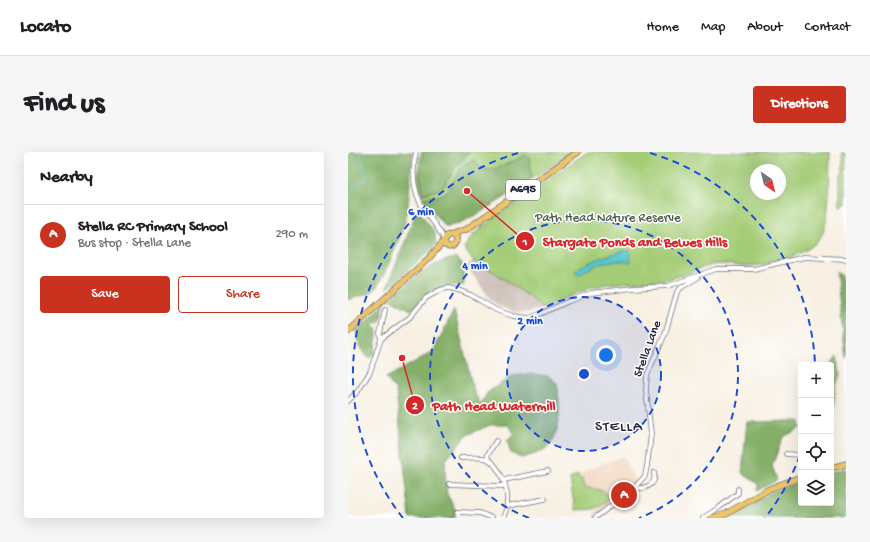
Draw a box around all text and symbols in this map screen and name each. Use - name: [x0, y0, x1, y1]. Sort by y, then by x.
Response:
- text: Locato: [20, 16, 71, 39]
- text: Home: [647, 19, 679, 36]
- text: Map: [701, 19, 725, 36]
- text: About: [747, 19, 783, 36]
- text: Contact: [805, 19, 850, 36]
- button: Directions: [753, 86, 846, 123]
- text: Find us: [24, 88, 104, 121]
- north arrow: [750, 164, 786, 200]
- text: Nearby: [40, 168, 93, 188]
- road number: A695: [506, 180, 540, 200]
- text: 6 min: [408, 206, 434, 220]
- park label: Path Head Nature Reserve: [534, 211, 681, 226]
- text: Stella RC Primary School: [78, 218, 228, 236]
- text: A: [49, 227, 57, 242]
- text: 290 m: [275, 227, 308, 242]
- callout: Stargate Ponds and Bewes Hills: [515, 228, 735, 254]
- text: Stargate Ponds and Bewes Hills: [543, 235, 728, 252]
- text: Bus stop · Stella Lane: [78, 236, 191, 251]
- text: 1: [522, 236, 528, 250]
- text: 4 min: [461, 260, 488, 274]
- button: Save: [40, 276, 170, 313]
- button: Share: [178, 276, 308, 313]
- text: 2 min: [517, 315, 543, 329]
- street label: Stella Lane: [631, 318, 665, 379]
- your location: [596, 345, 616, 365]
- map controls: [798, 362, 834, 506]
- button: +: [798, 362, 834, 398]
- centre of rings: [577, 367, 591, 381]
- callout: Path Head Watermill: [405, 392, 564, 418]
- button: −: [798, 398, 834, 434]
- text: Path Head Watermill: [431, 399, 556, 416]
- text: 2: [412, 400, 418, 414]
- district label: STELLA: [595, 418, 643, 436]
- button: locate: [798, 434, 834, 470]
- button: layers: [798, 470, 834, 506]
- pin: A: [611, 480, 637, 510]

